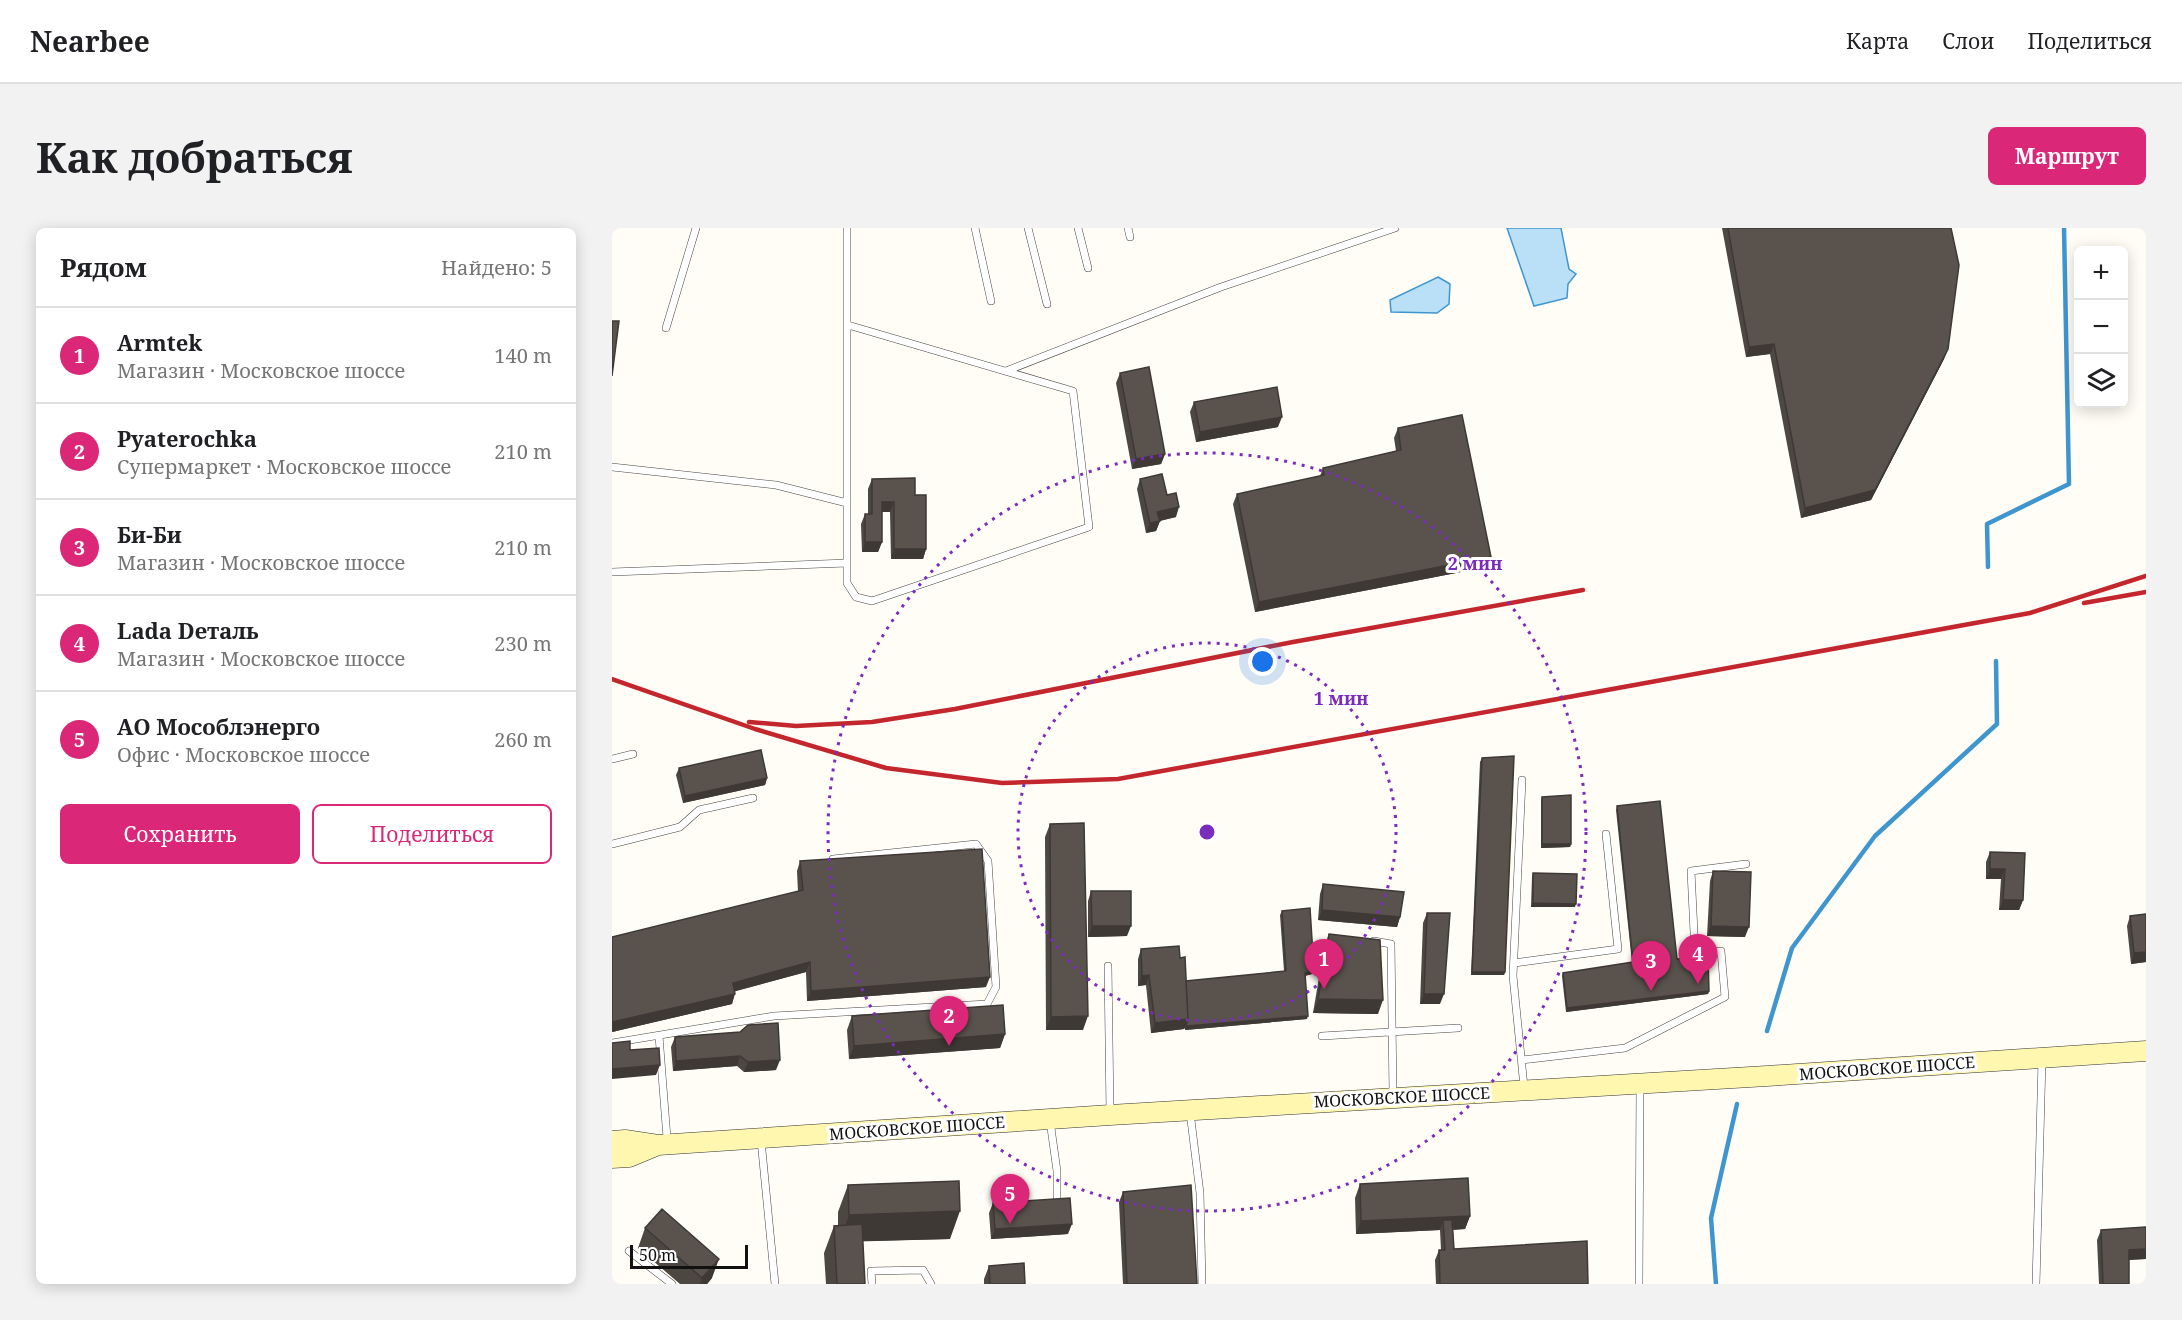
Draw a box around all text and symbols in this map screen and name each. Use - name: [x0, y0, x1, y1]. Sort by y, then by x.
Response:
- text: Nearbee: [30, 22, 150, 60]
- text: Карта: [1846, 27, 1909, 55]
- text: Слои: [1942, 27, 1994, 55]
- text: Поделиться: [2027, 27, 2152, 55]
- button: Маршрут: [1988, 127, 2146, 185]
- text: Как добраться: [36, 128, 353, 185]
- map controls: [2074, 246, 2128, 408]
- button: +: [2074, 246, 2128, 300]
- text: Рядом: [60, 249, 147, 285]
- text: Найдено: 5: [441, 254, 552, 281]
- button: −: [2074, 300, 2128, 354]
- text: Armtek: [117, 327, 202, 357]
- text: 1: [74, 342, 85, 369]
- text: 140 m: [494, 342, 552, 369]
- button: layers: [2074, 354, 2128, 408]
- text: Магазин · Московское шоссе: [117, 357, 405, 384]
- text: Pyaterochka: [117, 423, 257, 453]
- text: 2: [74, 438, 85, 465]
- text: 210 m: [494, 438, 552, 465]
- text: Супермаркет · Московское шоссе: [117, 453, 451, 480]
- text: Би-Би: [117, 519, 182, 549]
- text: 3: [74, 534, 85, 561]
- text: 210 m: [494, 534, 552, 561]
- text: Магазин · Московское шоссе: [117, 549, 405, 576]
- text: 2 мин: [1448, 551, 1502, 575]
- text: Lada Dеталь: [117, 615, 259, 645]
- text: 4: [74, 630, 85, 657]
- text: 230 m: [494, 630, 552, 657]
- text: Магазин · Московское шоссе: [117, 645, 405, 672]
- your location: [1248, 647, 1277, 676]
- text: 1 мин: [1314, 686, 1368, 710]
- text: АО Мособлэнерго: [117, 711, 320, 741]
- text: 5: [74, 726, 85, 753]
- text: 260 m: [494, 726, 552, 753]
- text: Офис · Московское шоссе: [117, 741, 370, 768]
- button: Сохранить: [60, 804, 300, 864]
- button: Поделиться: [312, 804, 552, 864]
- centre of rings: [1197, 822, 1217, 842]
- pin: 4: [1678, 934, 1718, 984]
- pin: 1: [1304, 940, 1344, 989]
- pin: 3: [1632, 942, 1670, 991]
- pin: 2: [930, 996, 968, 1046]
- street label: МОСКОВСКОЕ ШОССЕ: [1798, 1051, 1976, 1085]
- street label: МОСКОВСКОЕ ШОССЕ: [1313, 1081, 1491, 1113]
- street label: МОСКОВСКОЕ ШОССЕ: [828, 1111, 1006, 1145]
- pin: 5: [990, 1174, 1030, 1224]
- scale bar: [630, 1242, 748, 1270]
- text: 50 m: [639, 1244, 676, 1266]

